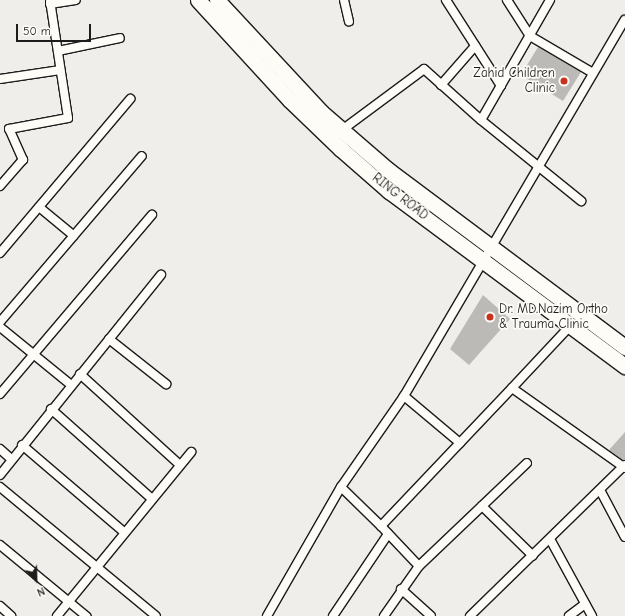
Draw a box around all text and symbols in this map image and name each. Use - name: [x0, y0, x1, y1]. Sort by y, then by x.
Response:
- scale bar: [18, 16, 93, 42]
- text: 50 m: [23, 24, 51, 38]
- place label: Zahid Children Clinic: [473, 66, 555, 97]
- marker: Zahid Children Clinic: [558, 75, 570, 87]
- street label: RING ROAD: [369, 170, 431, 224]
- place label: Dr. MD.Nazim Ortho & Trauma Clinic: [499, 302, 608, 333]
- marker: Dr. MD.Nazim Ortho & Trauma Clinic: [484, 311, 496, 323]
- north arrow: [16, 560, 56, 600]
- text: N: [35, 584, 47, 599]

